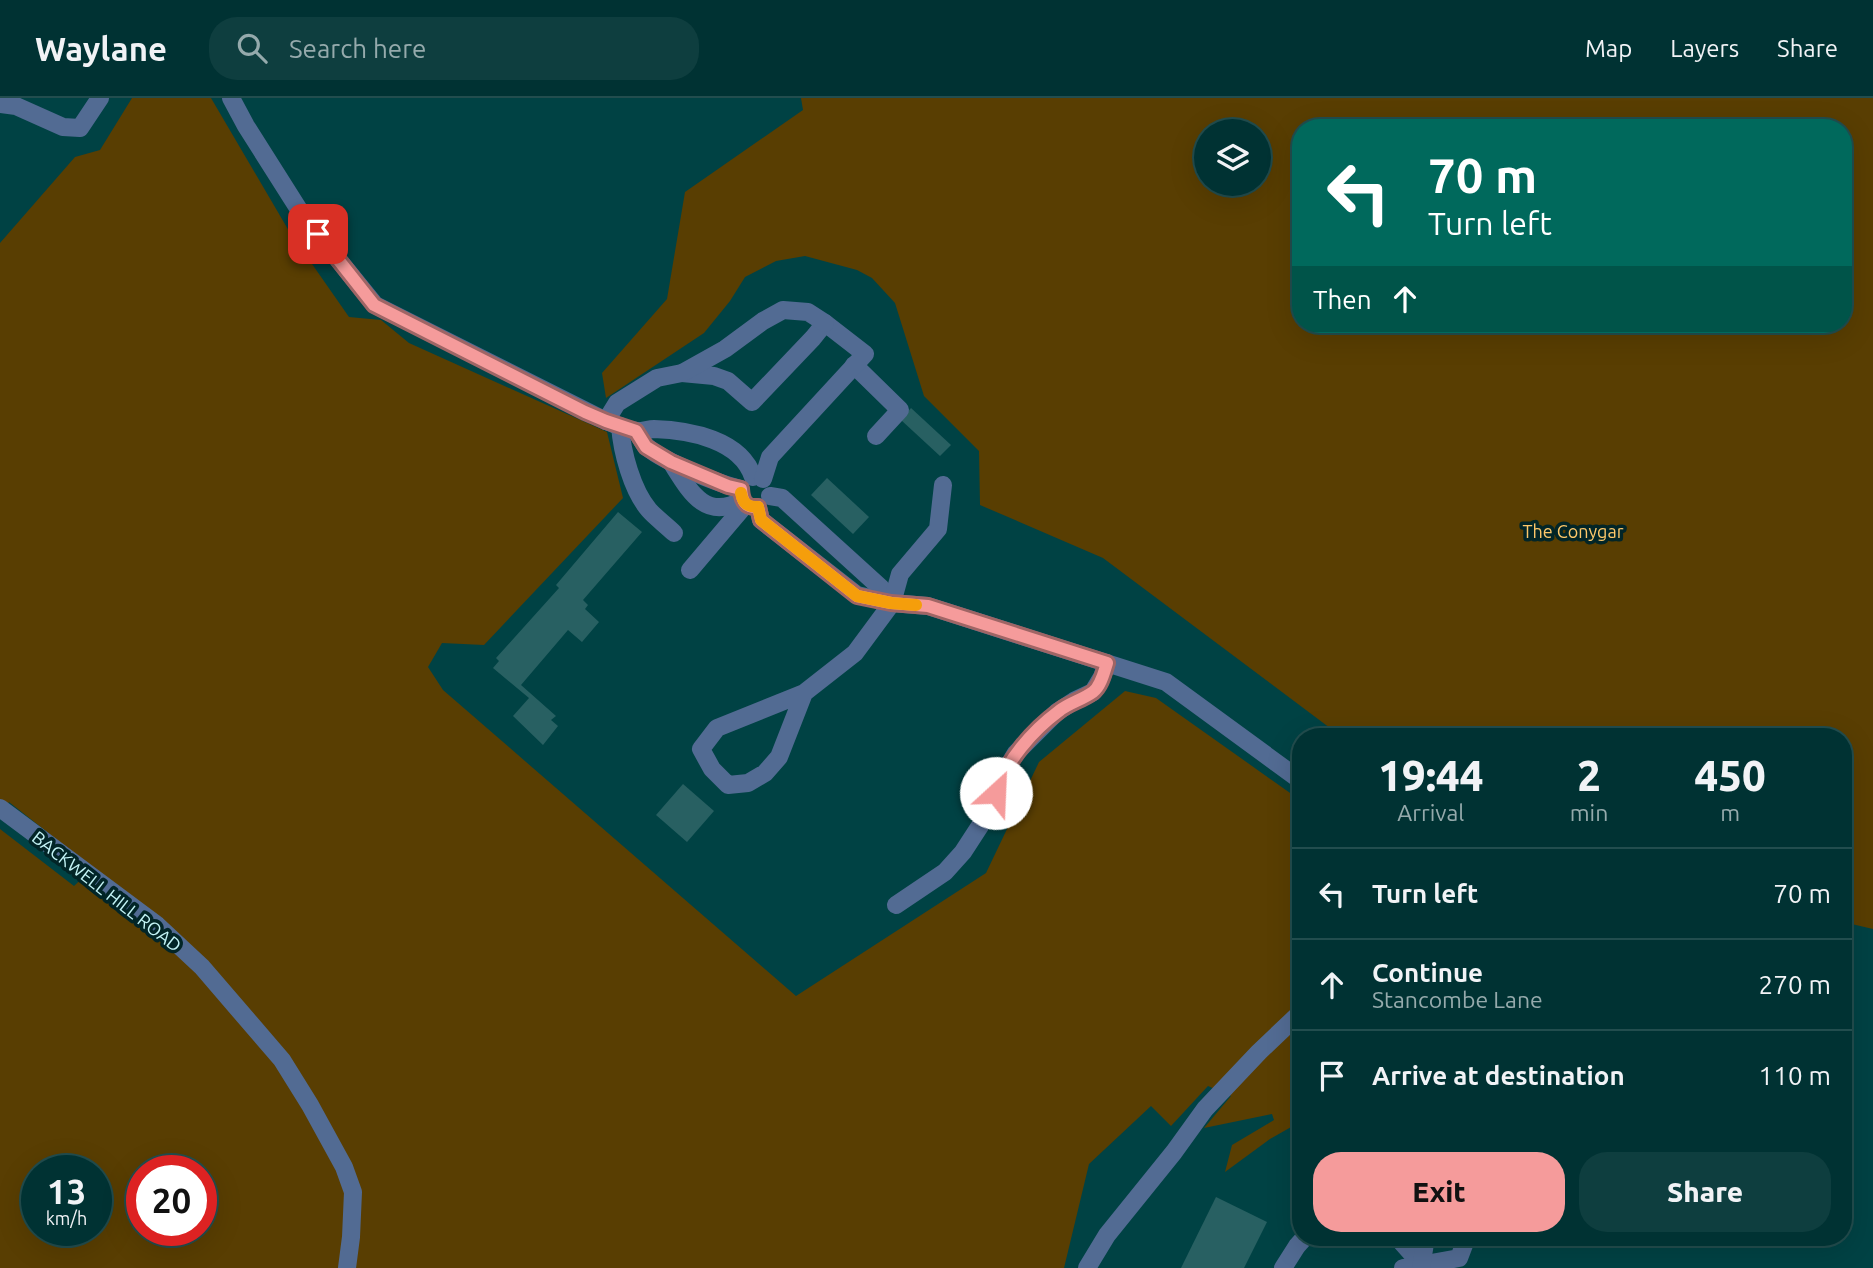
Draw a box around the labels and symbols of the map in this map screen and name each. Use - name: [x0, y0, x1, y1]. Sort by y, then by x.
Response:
- pin: [288, 204, 348, 264]
- park label: The Conygar: [1522, 521, 1624, 541]
- position arrow: [959, 756, 1033, 830]
- street label: BACKWELL HILL ROAD: [29, 827, 185, 955]
- speed limit sign: 20: [126, 1155, 217, 1246]

